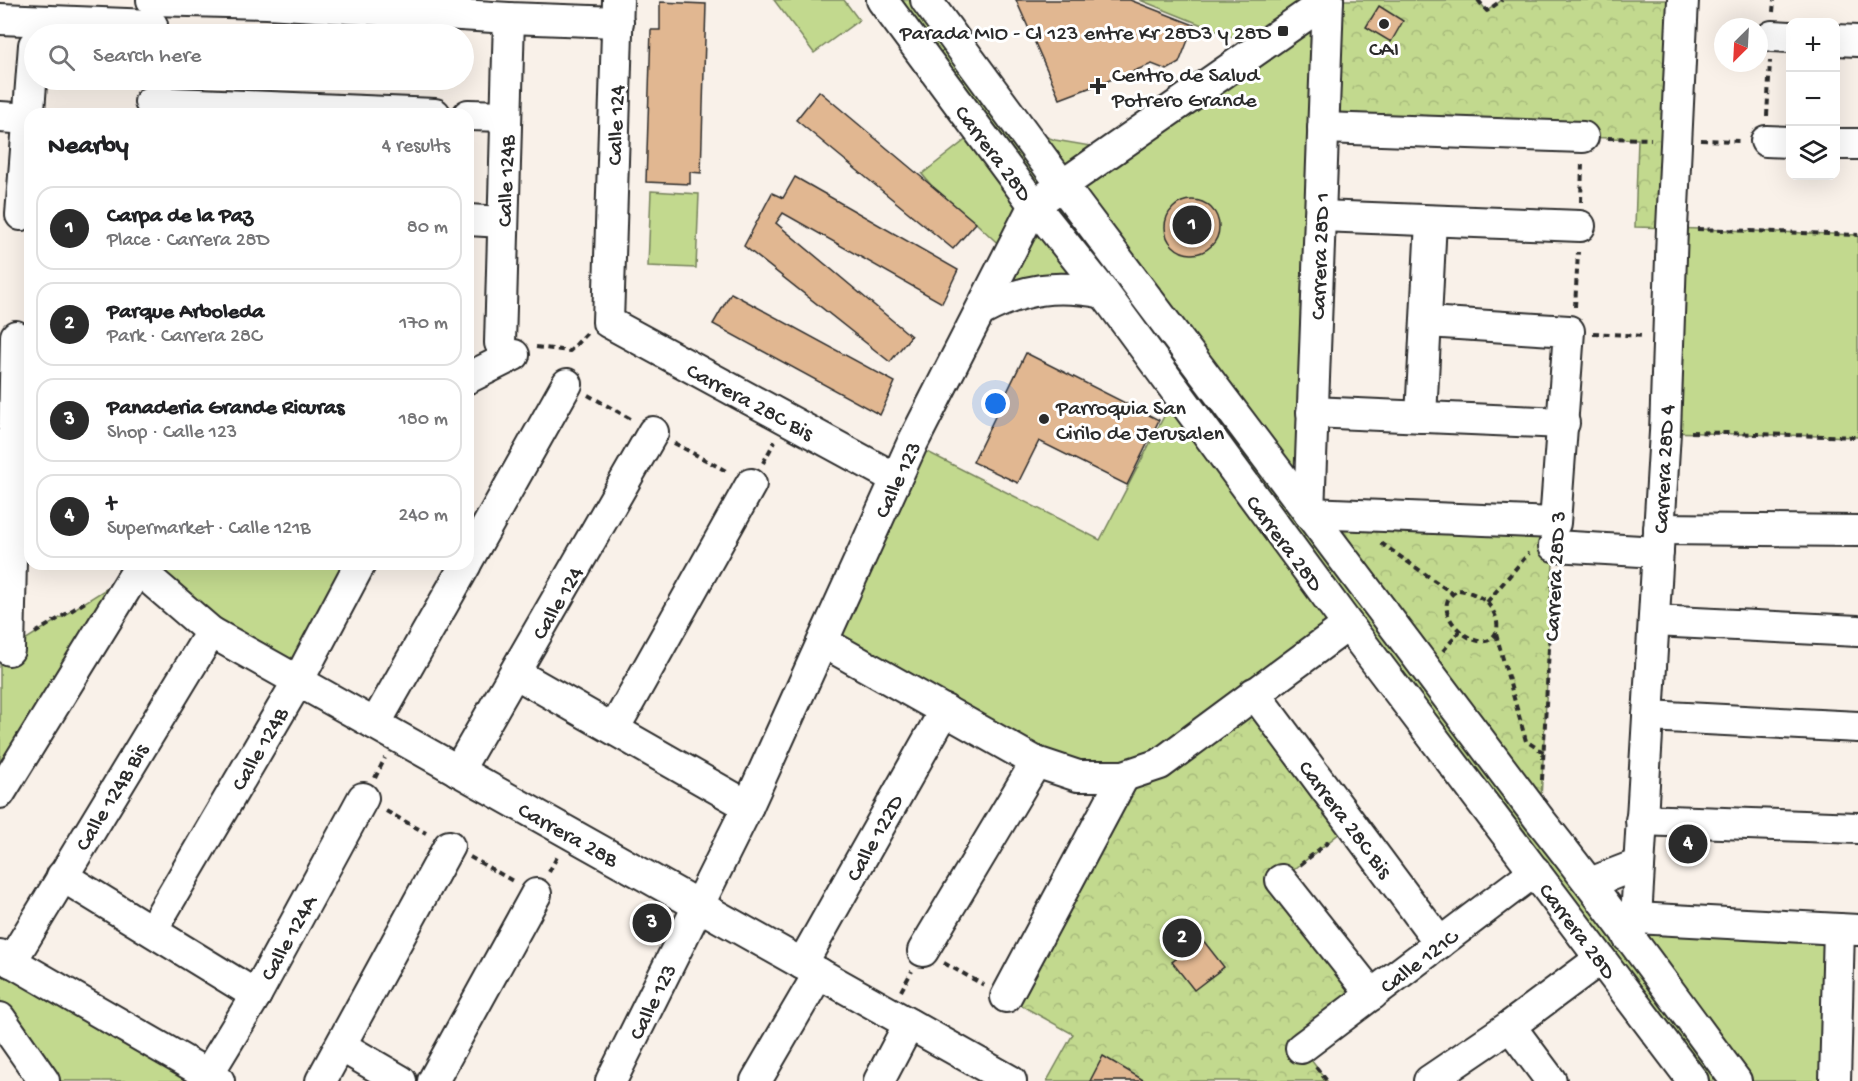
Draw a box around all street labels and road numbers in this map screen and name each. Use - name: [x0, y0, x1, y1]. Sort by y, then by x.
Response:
- street label: Calle 124: [604, 84, 632, 166]
- street label: Carrera 28D: [947, 101, 1037, 208]
- street label: Calle 124B: [493, 134, 523, 227]
- street label: Carrera 28D 1: [1307, 192, 1337, 320]
- street label: Carrera 28C Bis: [681, 359, 818, 448]
- street label: Carrera 28D 4: [1650, 403, 1682, 534]
- street label: Calle 123: [871, 438, 929, 523]
- street label: Carrera 28D: [1238, 491, 1328, 598]
- street label: Carrera 28D 3: [1541, 511, 1573, 642]
- street label: Calle 124: [528, 562, 591, 645]
- street label: Calle 124B: [227, 703, 296, 796]
- street label: Calle 124B Bis: [71, 739, 156, 857]
- street label: Carrera 28C Bis: [1291, 757, 1397, 885]
- street label: Calle 122D: [842, 790, 911, 887]
- street label: Carrera 28B: [512, 798, 622, 875]
- street label: Carrera 28D: [1531, 879, 1621, 986]
- street label: Calle 124A: [256, 891, 325, 986]
- street label: Calle 121C: [1376, 924, 1466, 1001]
- street label: Calle 123: [625, 960, 684, 1045]

